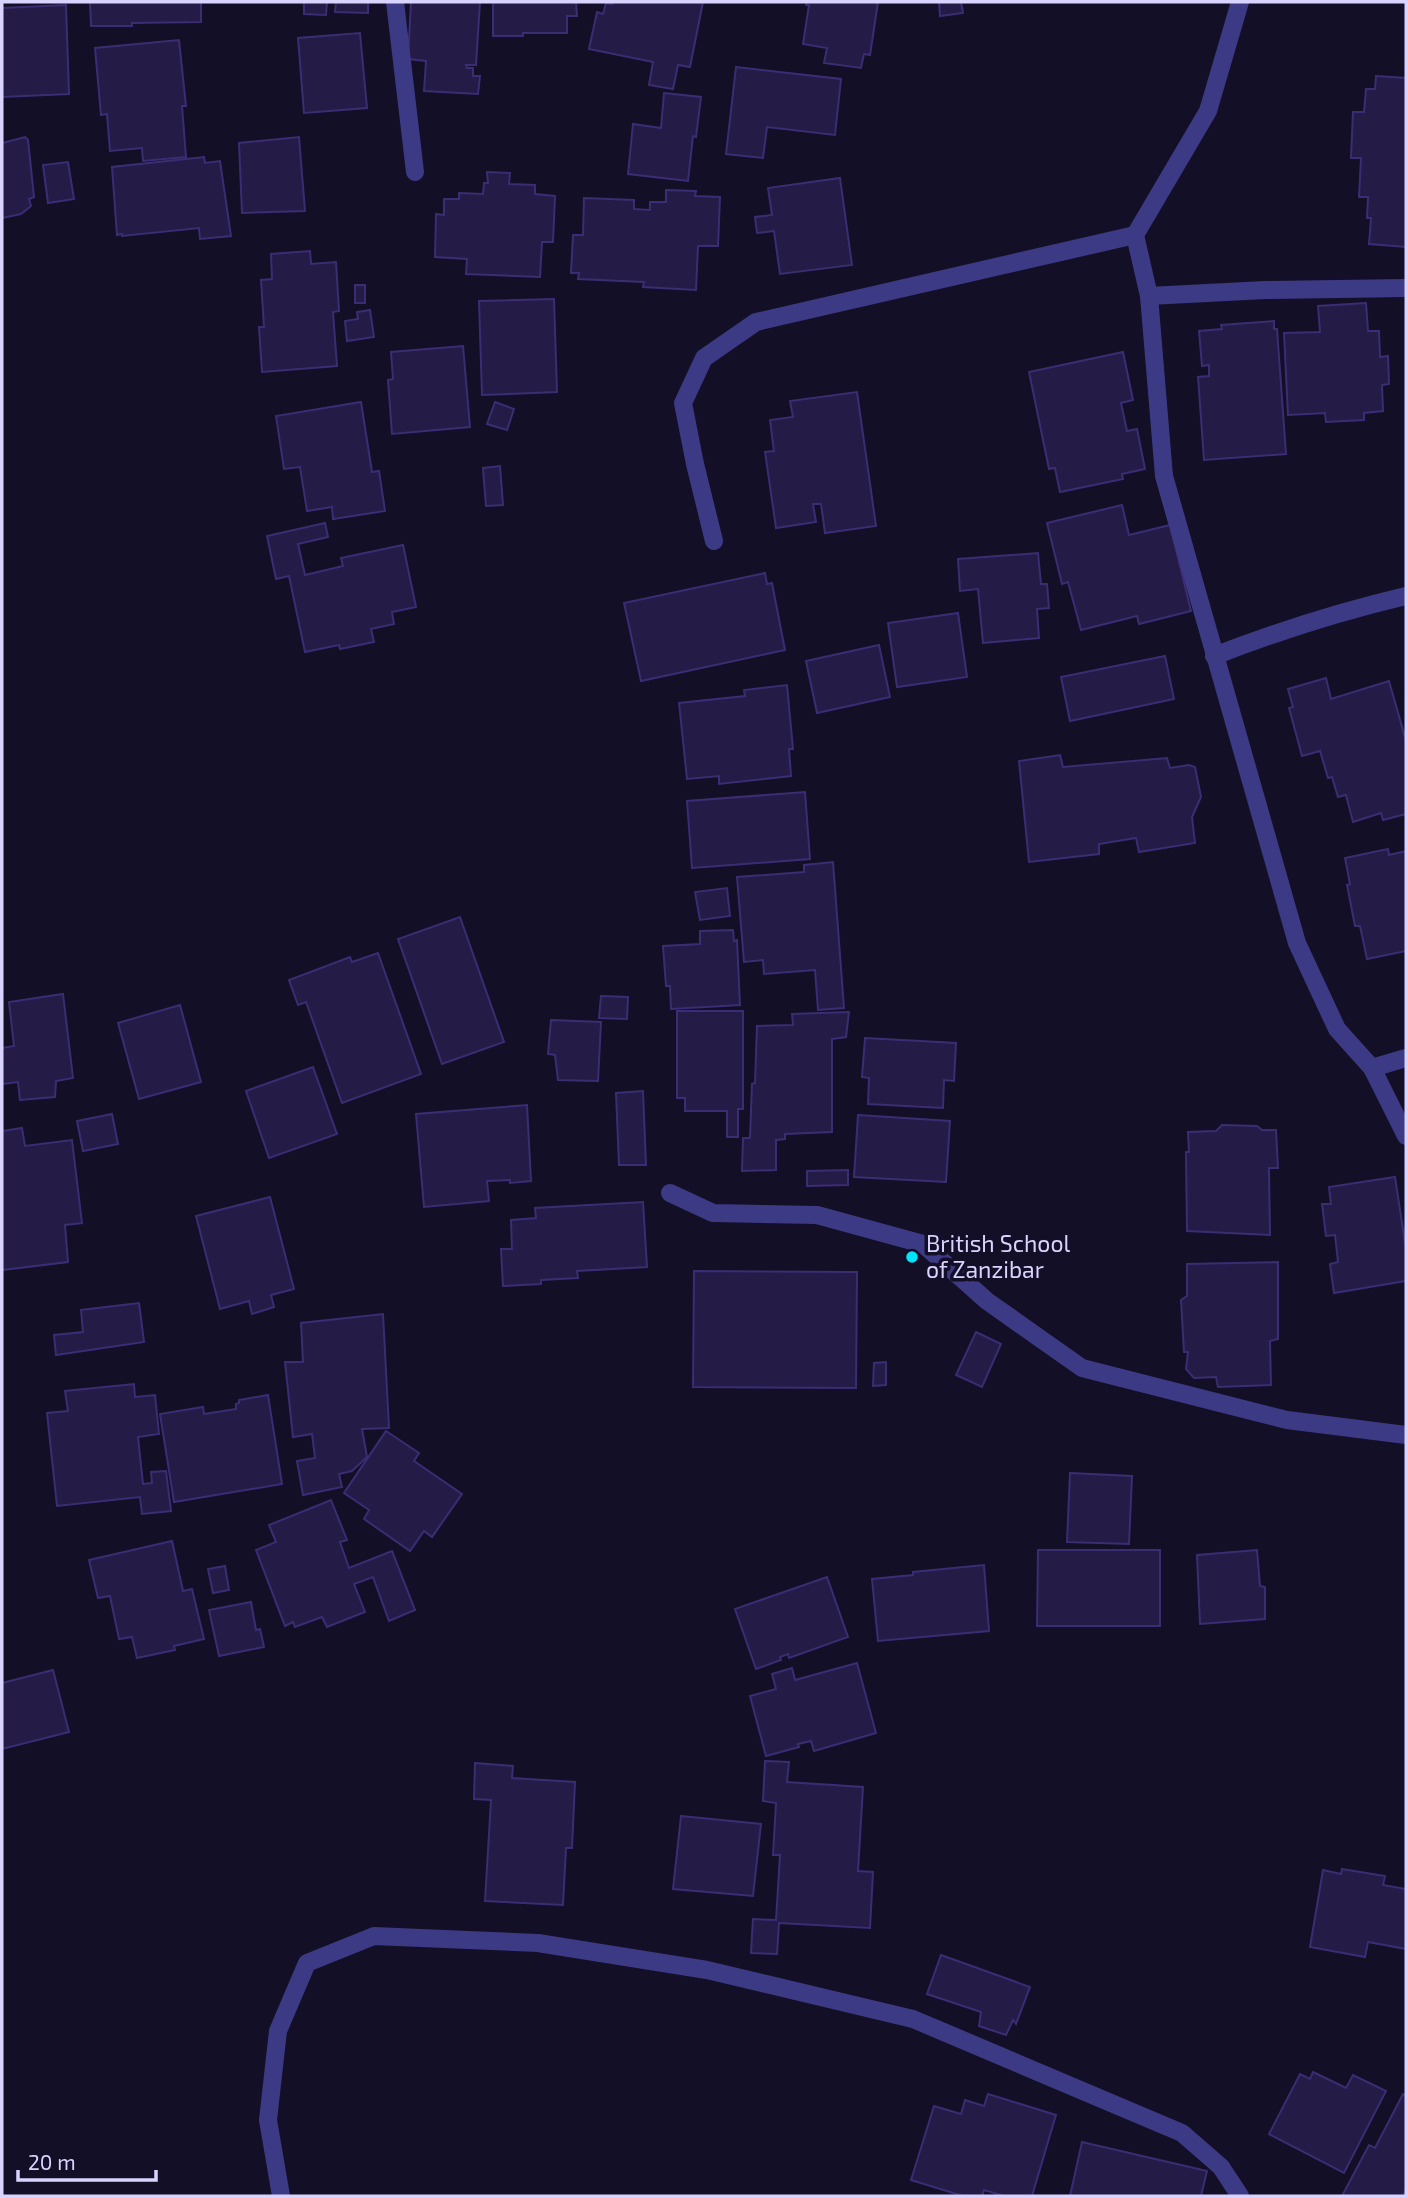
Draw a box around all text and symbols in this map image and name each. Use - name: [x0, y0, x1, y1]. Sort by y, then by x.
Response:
- place label: British School of Zanzibar: [926, 1229, 1070, 1283]
- marker: British School of Zanzibar: [904, 1249, 920, 1265]
- scale bar: [18, 2138, 156, 2182]
- text: 20 m: [28, 2149, 76, 2174]

